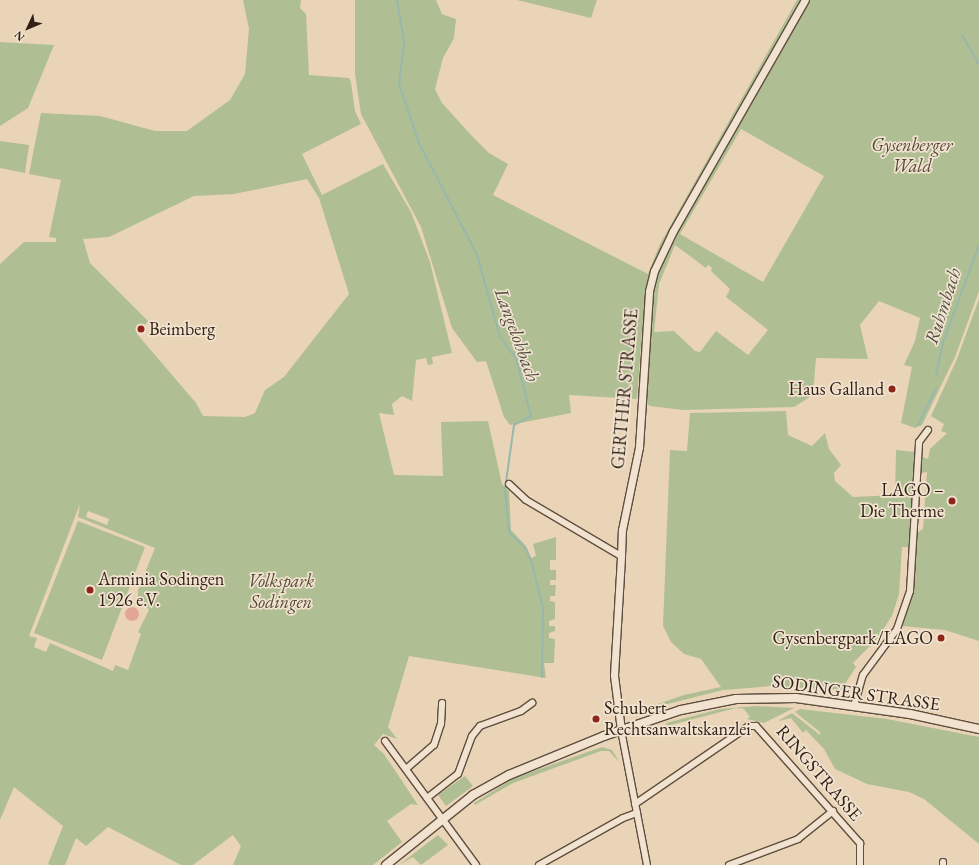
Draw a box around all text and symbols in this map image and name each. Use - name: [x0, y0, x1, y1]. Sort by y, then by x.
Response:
- north arrow: [8, 8, 48, 48]
- text: N: [11, 28, 27, 44]
- park label: Gysenberger Wald: [871, 135, 953, 178]
- water label: Ruhmbach: [920, 265, 966, 347]
- water label: Langelohbach: [490, 285, 544, 385]
- street label: GERTHER STRASSE: [607, 308, 643, 470]
- place label: Beimberg: [149, 318, 215, 340]
- marker: Beimberg: [136, 324, 146, 334]
- place label: Haus Galland: [789, 378, 884, 400]
- marker: Haus Galland: [887, 384, 897, 394]
- place label: LAGO – Die Therme: [860, 480, 944, 522]
- marker: LAGO – Die Therme: [947, 496, 957, 506]
- place label: Arminia Sodingen 1926 e.V.: [98, 569, 224, 612]
- park label: Volkspark Sodingen: [248, 571, 314, 614]
- marker: Arminia Sodingen 1926 e.V.: [85, 585, 95, 595]
- place label: Gysenbergpark/LAGO: [772, 627, 933, 649]
- marker: Gysenbergpark/LAGO: [936, 633, 946, 643]
- street label: SODINGER STRASSE: [771, 671, 941, 715]
- place label: Schubert Rechtsanwaltskanzlei: [604, 698, 751, 740]
- marker: Schubert Rechtsanwaltskanzlei: [591, 714, 601, 724]
- street label: RINGSTRASSE: [772, 721, 866, 825]

